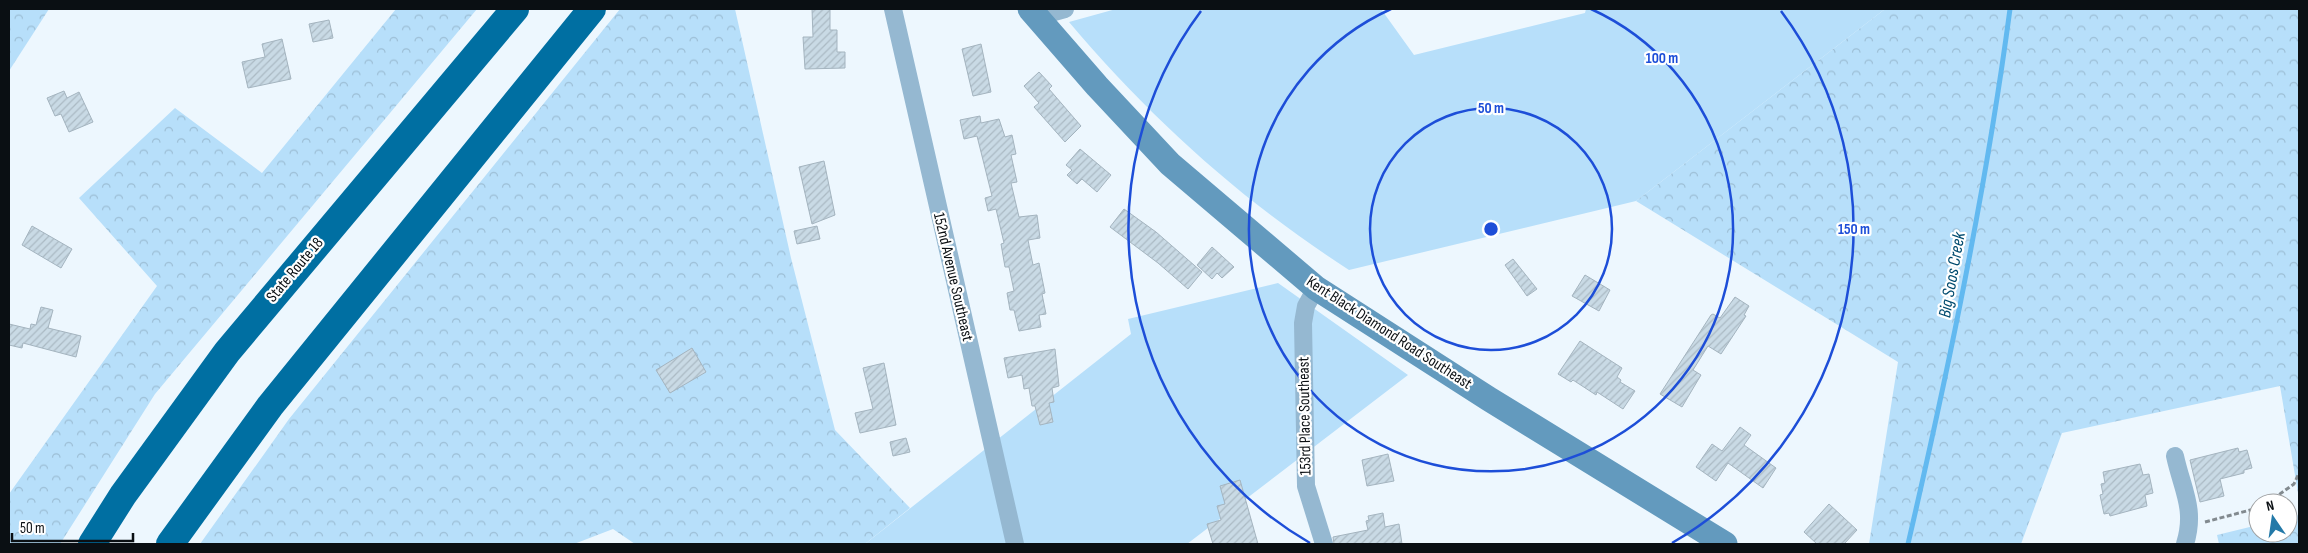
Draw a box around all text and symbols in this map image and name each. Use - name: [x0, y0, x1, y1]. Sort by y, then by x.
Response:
- text: 100 m: [1646, 49, 1678, 68]
- text: 50 m: [1478, 99, 1504, 118]
- street label: 152nd Avenue Southeast: [929, 211, 977, 343]
- centre of rings: [1482, 220, 1500, 238]
- text: 150 m: [1838, 220, 1870, 239]
- water label: Big Soos Creek: [1934, 229, 1970, 319]
- street label: State Route 18: [263, 234, 327, 306]
- street label: Kent Black Diamond Road Southeast: [1303, 272, 1475, 394]
- street label: 153rd Place Southeast: [1294, 356, 1316, 475]
- north arrow: [2248, 493, 2298, 543]
- text: N: [2265, 497, 2276, 515]
- scale bar: [12, 510, 134, 542]
- text: 50 m: [20, 519, 45, 538]

